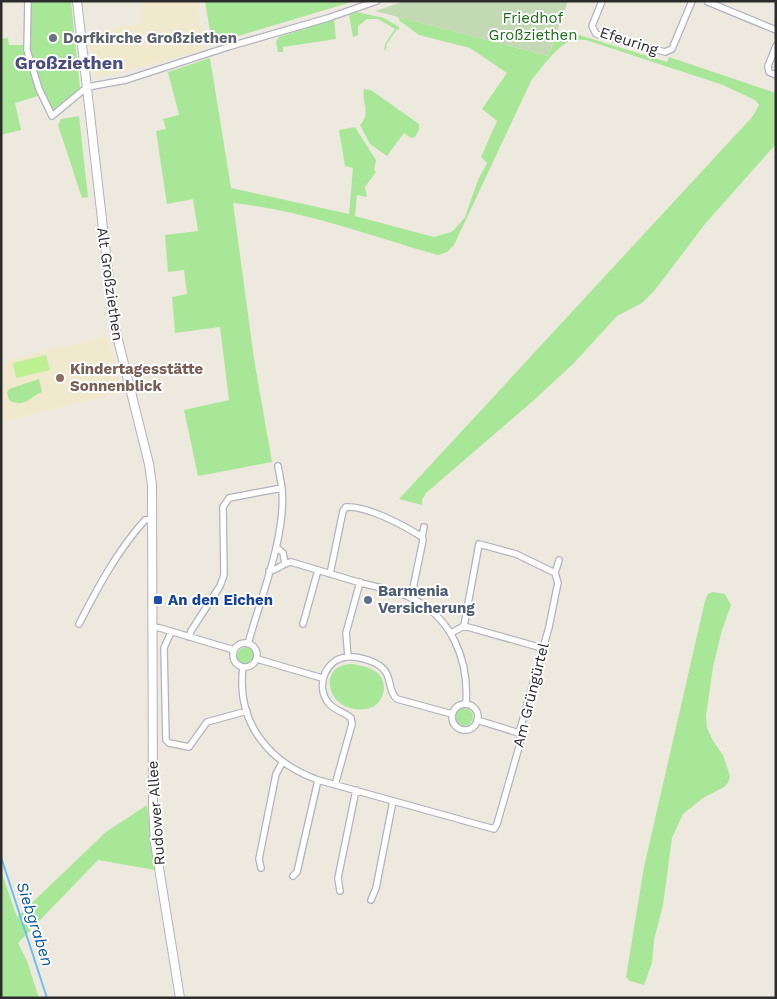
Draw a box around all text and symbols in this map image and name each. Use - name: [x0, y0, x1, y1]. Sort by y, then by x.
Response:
- park label: Friedhof Großziethen: [489, 9, 577, 44]
- street label: Efeuring: [598, 23, 660, 59]
- place label: Dorfkirche Großziethen: [63, 29, 237, 47]
- marker: Dorfkirche Großziethen: [47, 32, 59, 44]
- district label: Großziethen: [15, 52, 123, 73]
- street label: Alt Großziethen: [93, 226, 127, 342]
- place label: Kindertagesstätte Sonnenblick: [70, 360, 204, 395]
- marker: Kindertagesstätte Sonnenblick: [54, 372, 66, 384]
- place label: Barmenia Versicherung: [378, 582, 475, 617]
- place label: An den Eichen: [168, 591, 273, 609]
- marker: An den Eichen: [152, 594, 164, 606]
- marker: Barmenia Versicherung: [362, 594, 374, 606]
- street label: Am Grüngürtel: [509, 640, 553, 749]
- street label: Rudower Allee: [143, 760, 169, 866]
- water label: Siebgraben: [12, 879, 58, 969]

